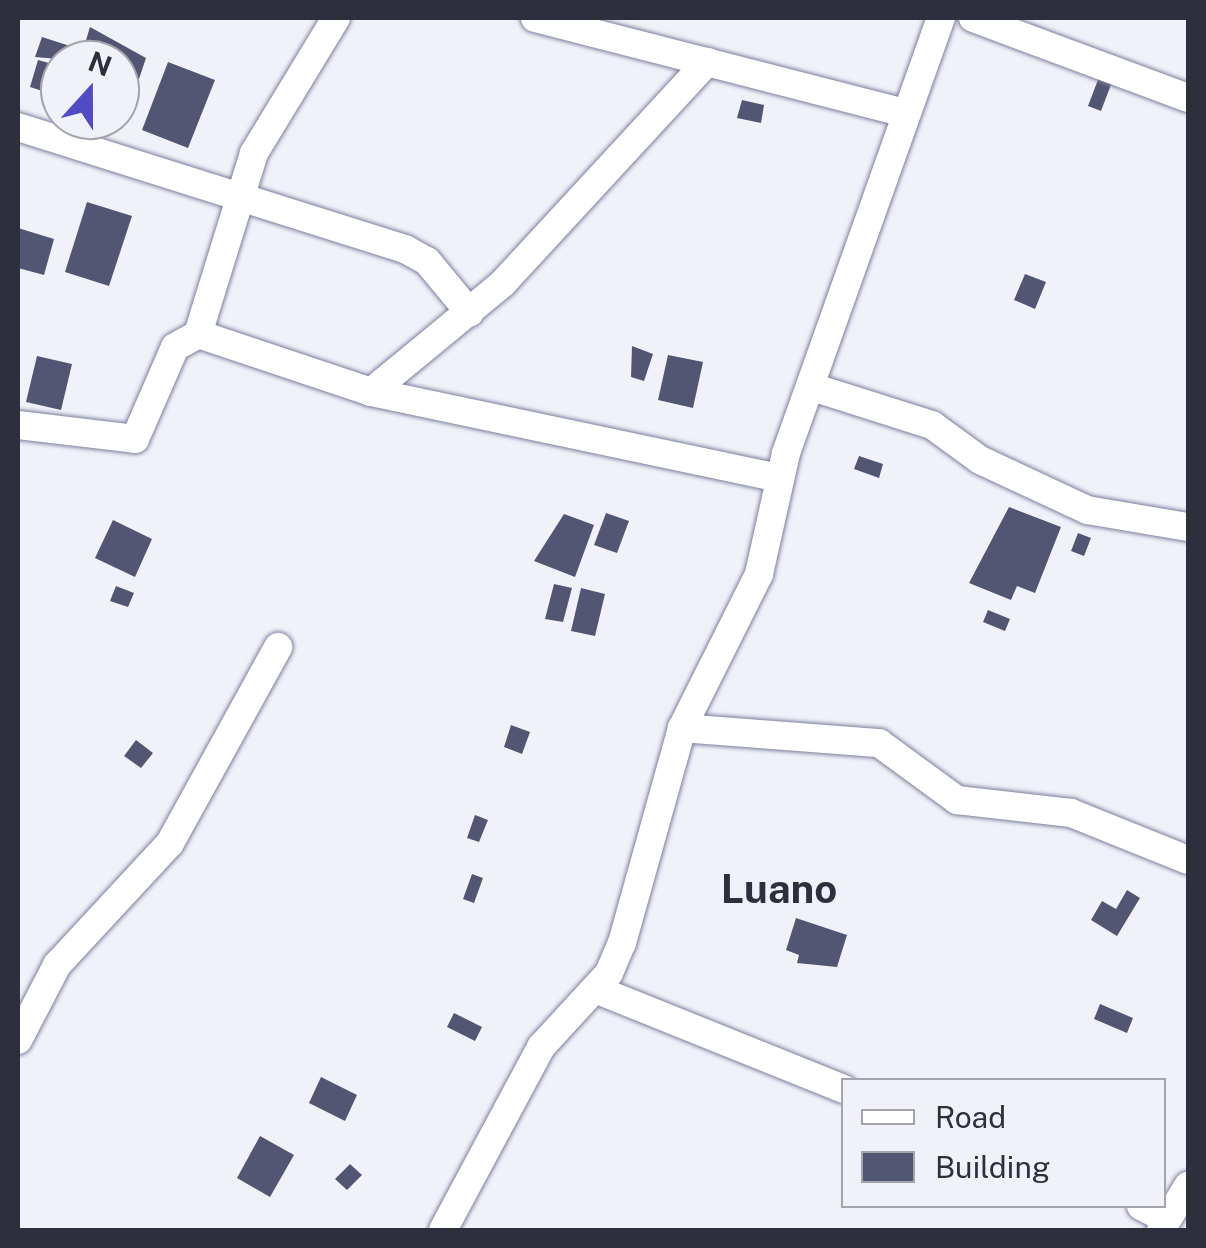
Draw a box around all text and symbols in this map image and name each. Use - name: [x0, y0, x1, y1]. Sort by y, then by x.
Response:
- north arrow: [40, 40, 140, 140]
- text: N: [84, 44, 116, 83]
- district label: Luano: [721, 865, 837, 913]
- legend: [841, 1078, 1166, 1208]
- text: Road: [935, 1099, 1006, 1135]
- text: Building: [935, 1149, 1050, 1185]

